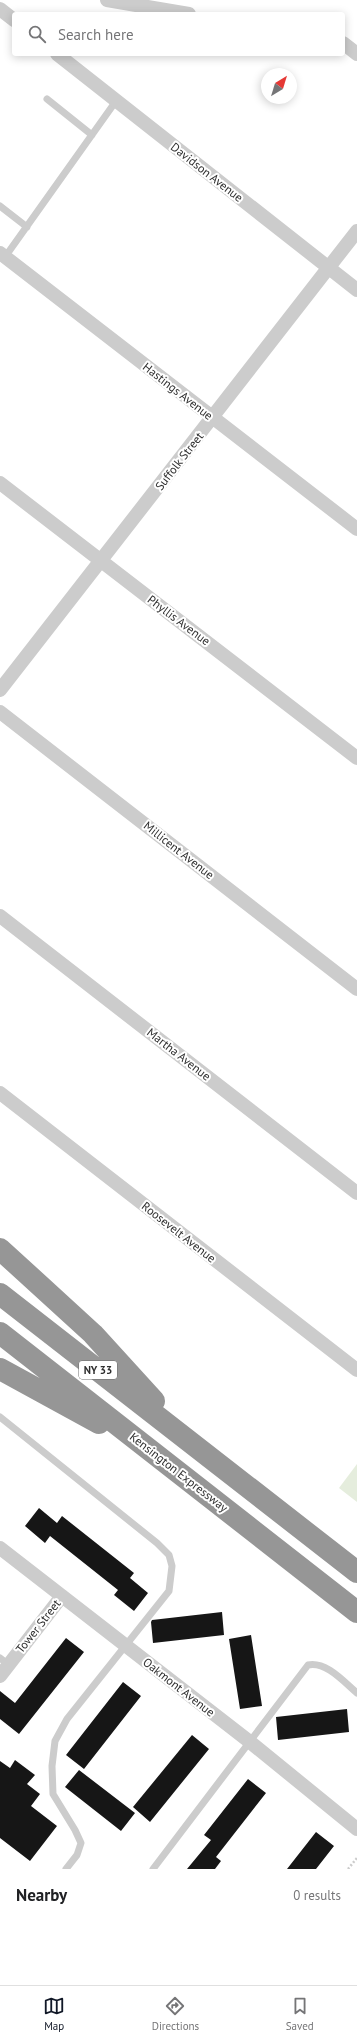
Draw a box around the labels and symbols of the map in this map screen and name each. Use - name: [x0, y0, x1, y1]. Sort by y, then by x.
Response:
- north arrow: [261, 68, 297, 104]
- street label: Davidson Avenue: [168, 139, 246, 205]
- street label: Hastings Avenue: [140, 359, 216, 423]
- street label: Suffolk Street: [152, 429, 206, 493]
- street label: Phyllis Avenue: [145, 592, 213, 648]
- street label: Millicent Avenue: [141, 818, 217, 882]
- street label: Martha Avenue: [144, 1024, 214, 1084]
- street label: Roosevelt Avenue: [139, 1198, 219, 1266]
- road number: NY 33: [79, 1361, 117, 1379]
- street label: Kensington Expressway: [127, 1429, 231, 1515]
- street label: Tower Street: [12, 1596, 64, 1656]
- street label: Oakmont Avenue: [140, 1654, 218, 1720]

